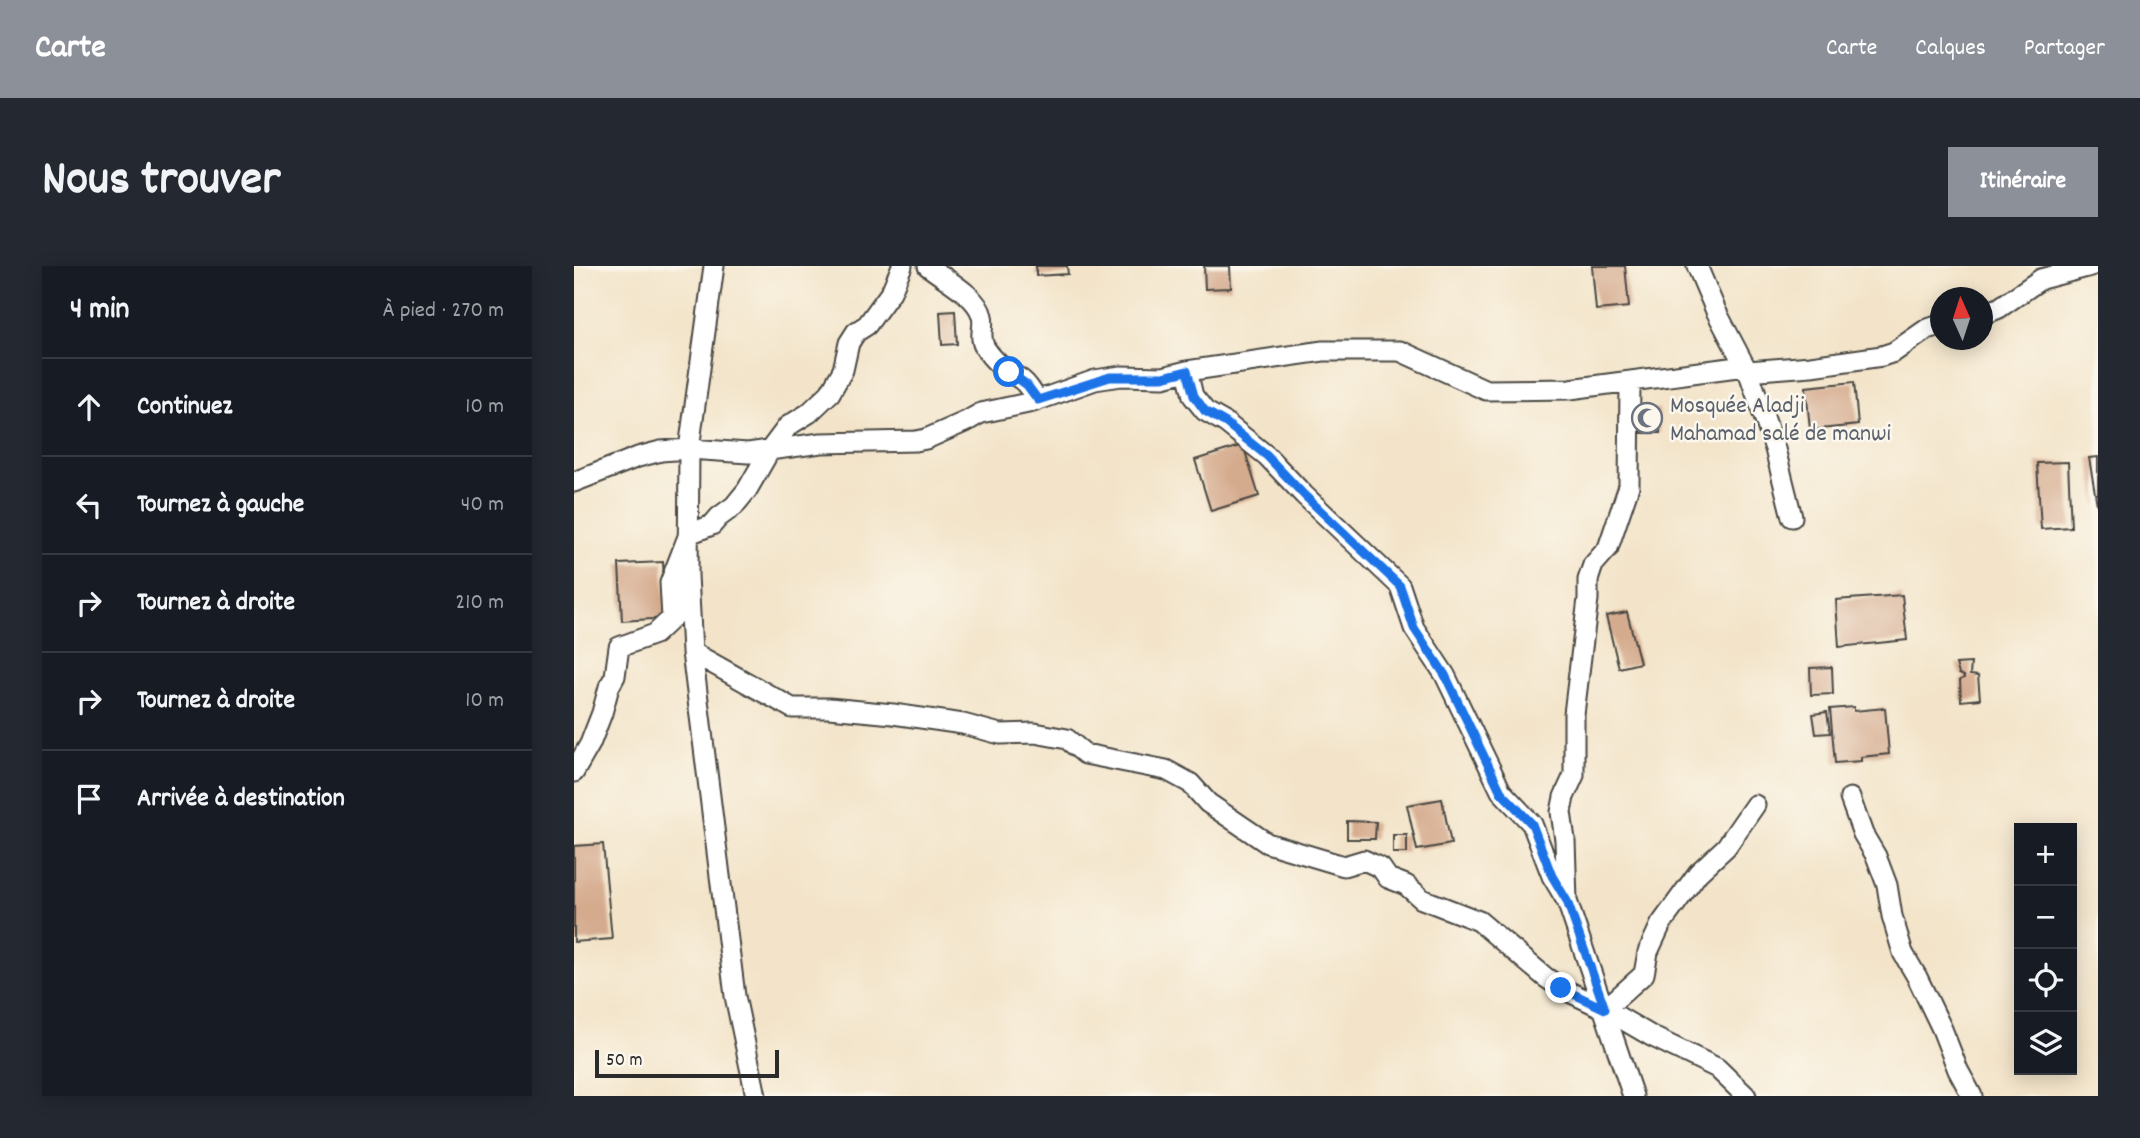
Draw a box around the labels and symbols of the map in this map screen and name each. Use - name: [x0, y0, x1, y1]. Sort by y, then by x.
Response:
- north arrow: [1930, 287, 1993, 350]
- route start: [993, 356, 1024, 387]
- place label: Mosquée Aladji Mahamad salé de manwi: [1670, 390, 1891, 452]
- mosque icon: Mosquée Aladji Mahamad salé de manwi: [1630, 401, 1664, 435]
- route end: [1545, 972, 1576, 1003]
- scale bar: [595, 1047, 779, 1079]

